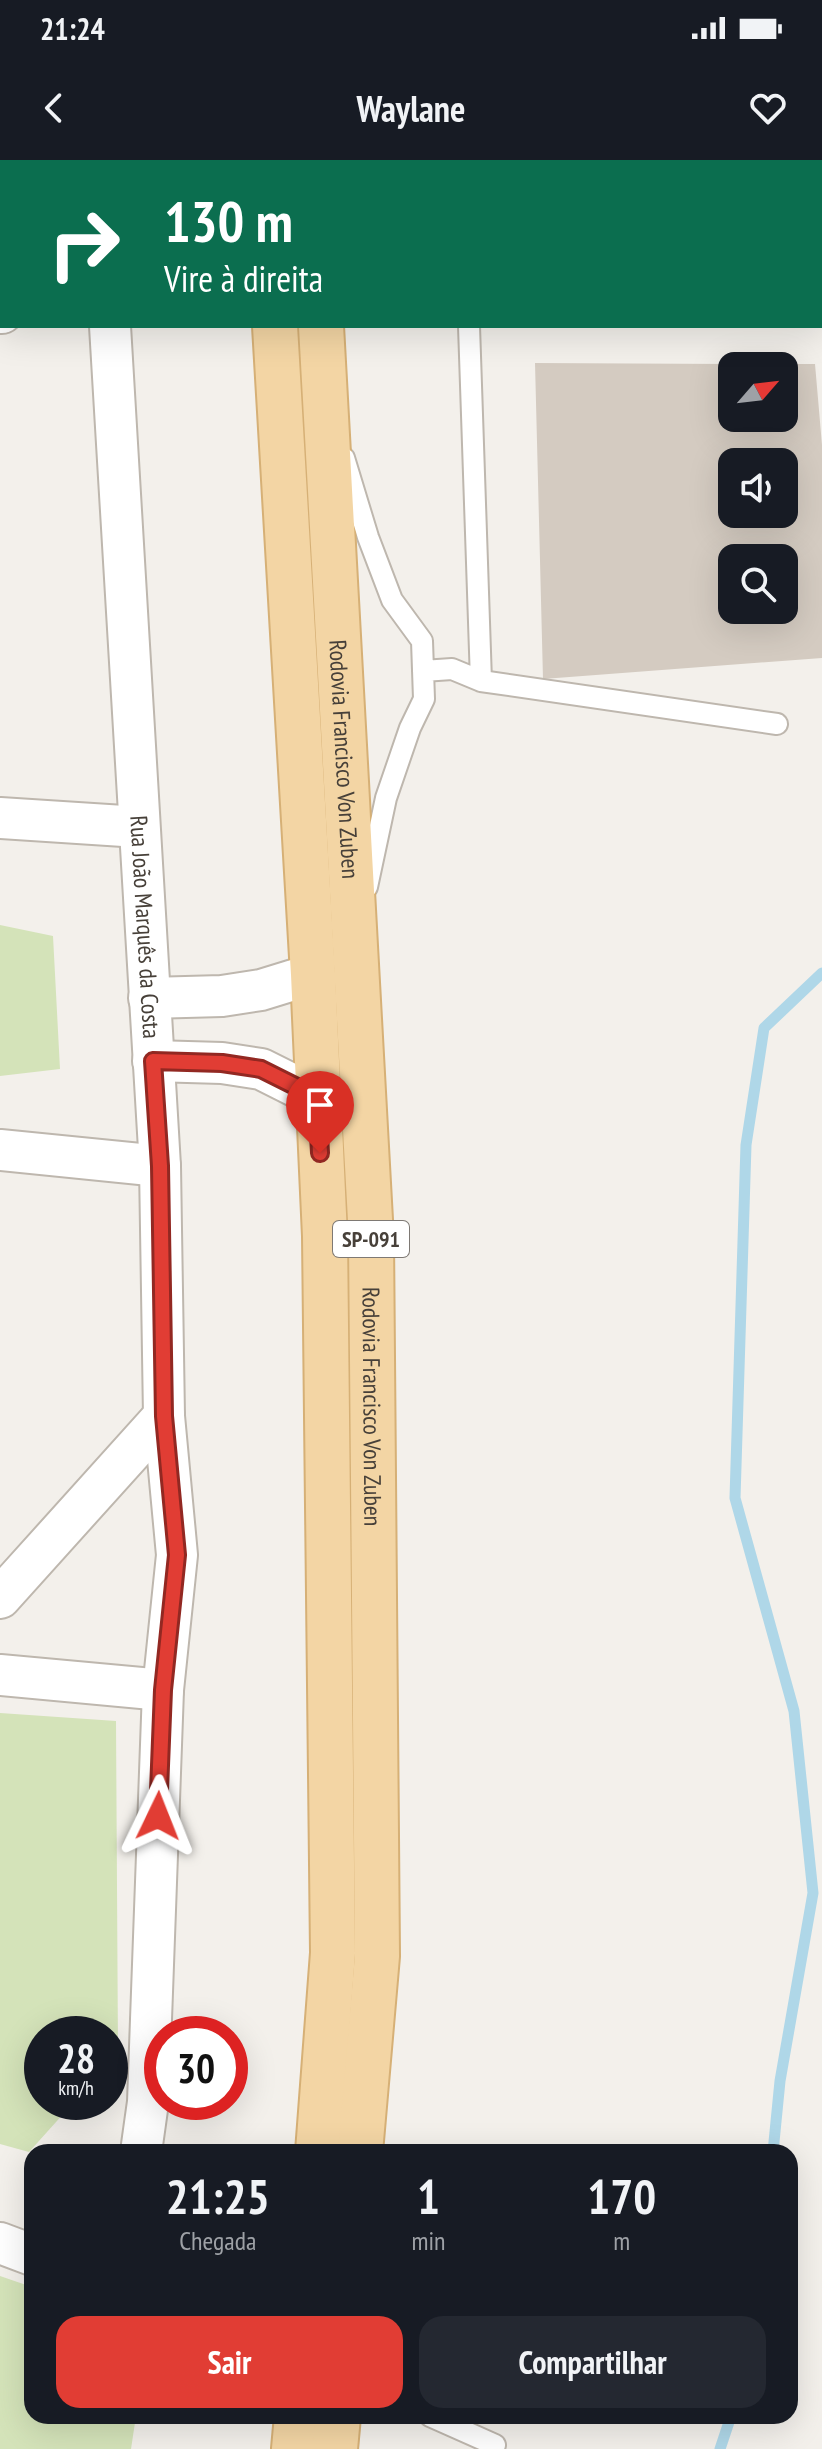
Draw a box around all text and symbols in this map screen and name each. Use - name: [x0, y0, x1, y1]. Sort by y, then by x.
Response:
- text: 21:24: [40, 9, 105, 48]
- text: Waylane: [357, 85, 465, 132]
- icon: back: [32, 86, 76, 130]
- icon: heart: [746, 86, 790, 130]
- text: 130 m: [164, 185, 293, 257]
- icon: right: [32, 192, 136, 296]
- text: Vire à direita: [164, 255, 323, 302]
- north arrow: [718, 352, 798, 432]
- map controls: [718, 352, 798, 624]
- button: sound: [718, 448, 798, 528]
- button: search: [718, 544, 798, 624]
- street label: Rodovia Francisco Von Zuben: [323, 639, 367, 880]
- street label: Rua João Marquês da Costa: [124, 814, 168, 1039]
- pin: [286, 1071, 354, 1153]
- icon: arrive: [298, 1083, 342, 1127]
- road number: SP-091: [333, 1221, 409, 1257]
- street label: Rodovia Francisco Von Zuben: [356, 1287, 389, 1526]
- position arrow: [116, 1774, 200, 1858]
- speed limit sign: 30: [144, 2016, 248, 2120]
- text: 28: [57, 2032, 95, 2084]
- text: km/h: [58, 2075, 94, 2101]
- text: 21:25: [166, 2165, 270, 2227]
- text: 1: [417, 2165, 440, 2227]
- text: 170: [587, 2165, 656, 2227]
- text: Chegada: [179, 2224, 256, 2257]
- text: min: [411, 2224, 445, 2257]
- text: m: [613, 2224, 630, 2257]
- button: Sair: [56, 2316, 403, 2408]
- button: Compartilhar: [419, 2316, 766, 2408]

